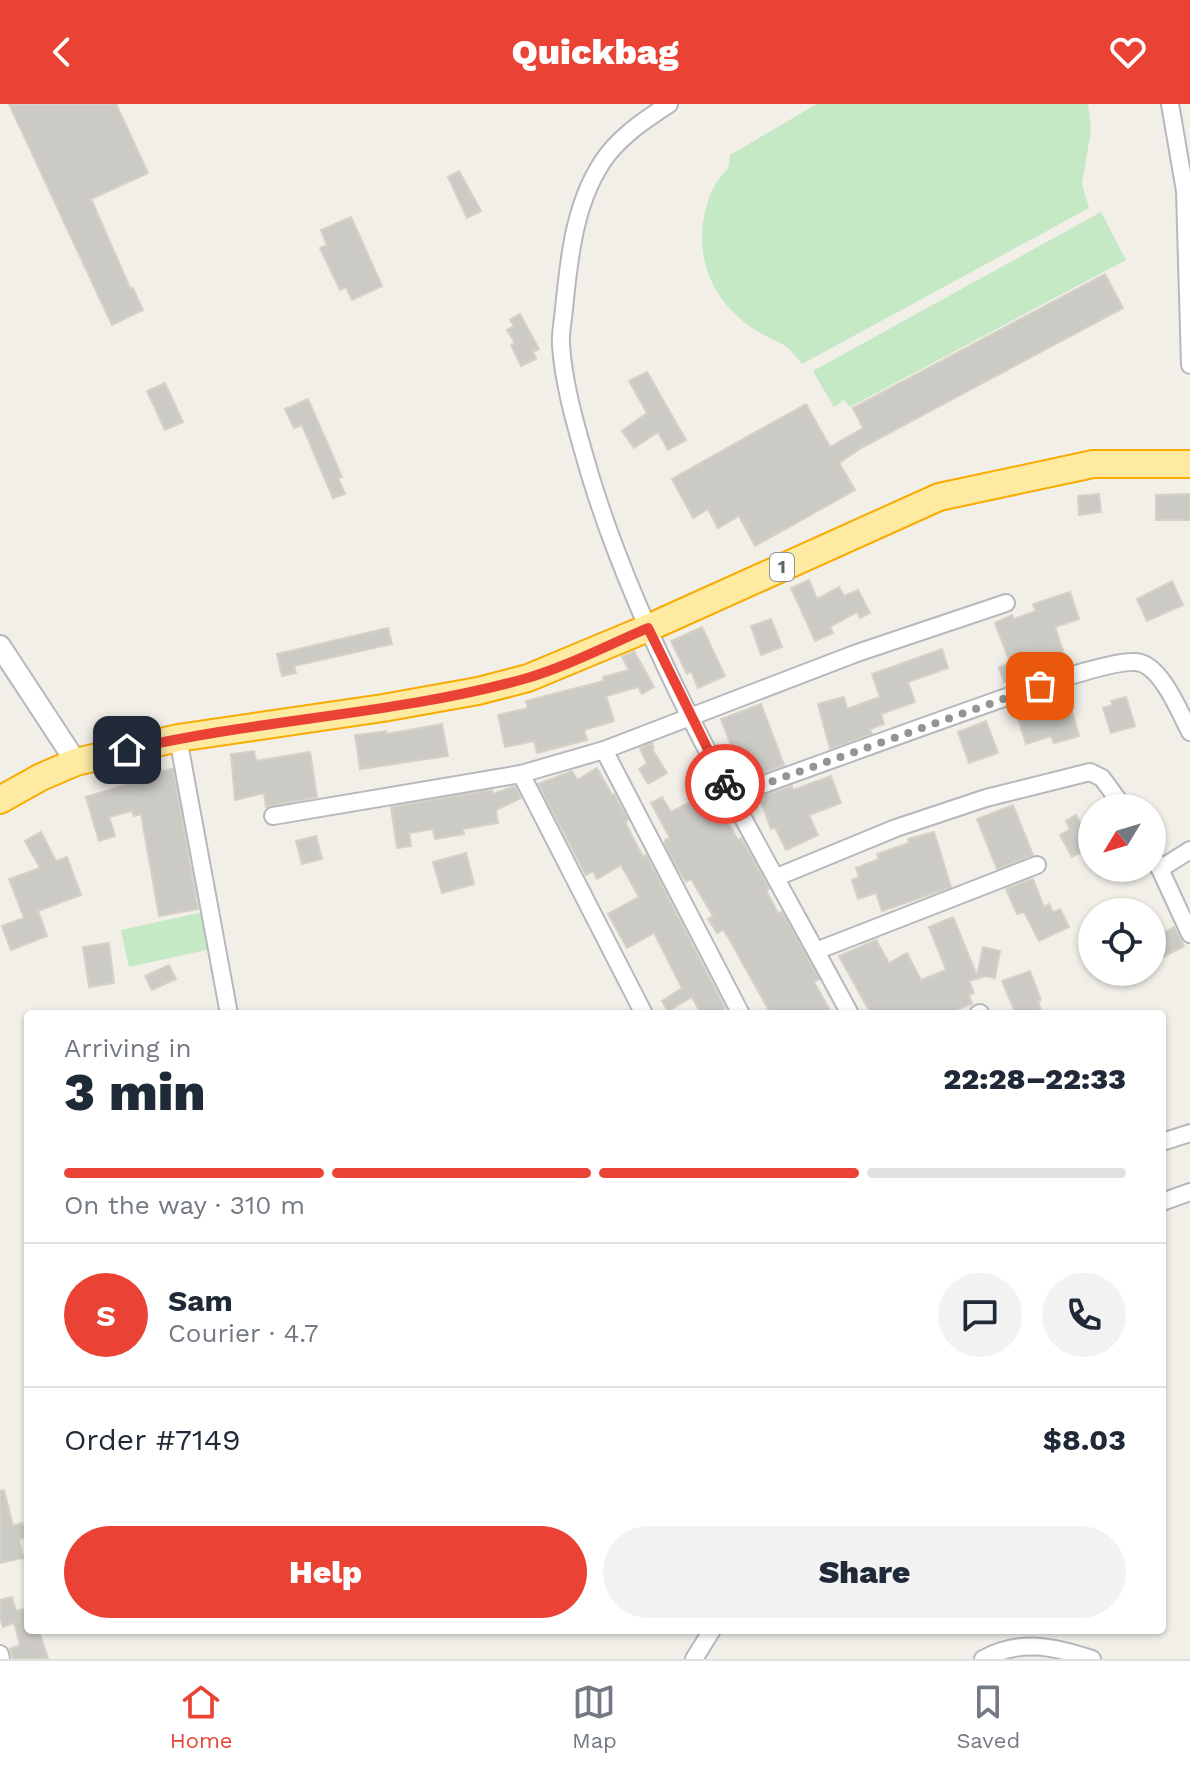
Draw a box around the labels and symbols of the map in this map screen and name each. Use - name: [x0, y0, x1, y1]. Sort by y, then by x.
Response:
- road number: 1: [770, 553, 794, 581]
- pin: [1006, 652, 1074, 720]
- pin: [93, 716, 161, 784]
- courier: [685, 744, 765, 824]
- north arrow: [1078, 794, 1166, 882]

